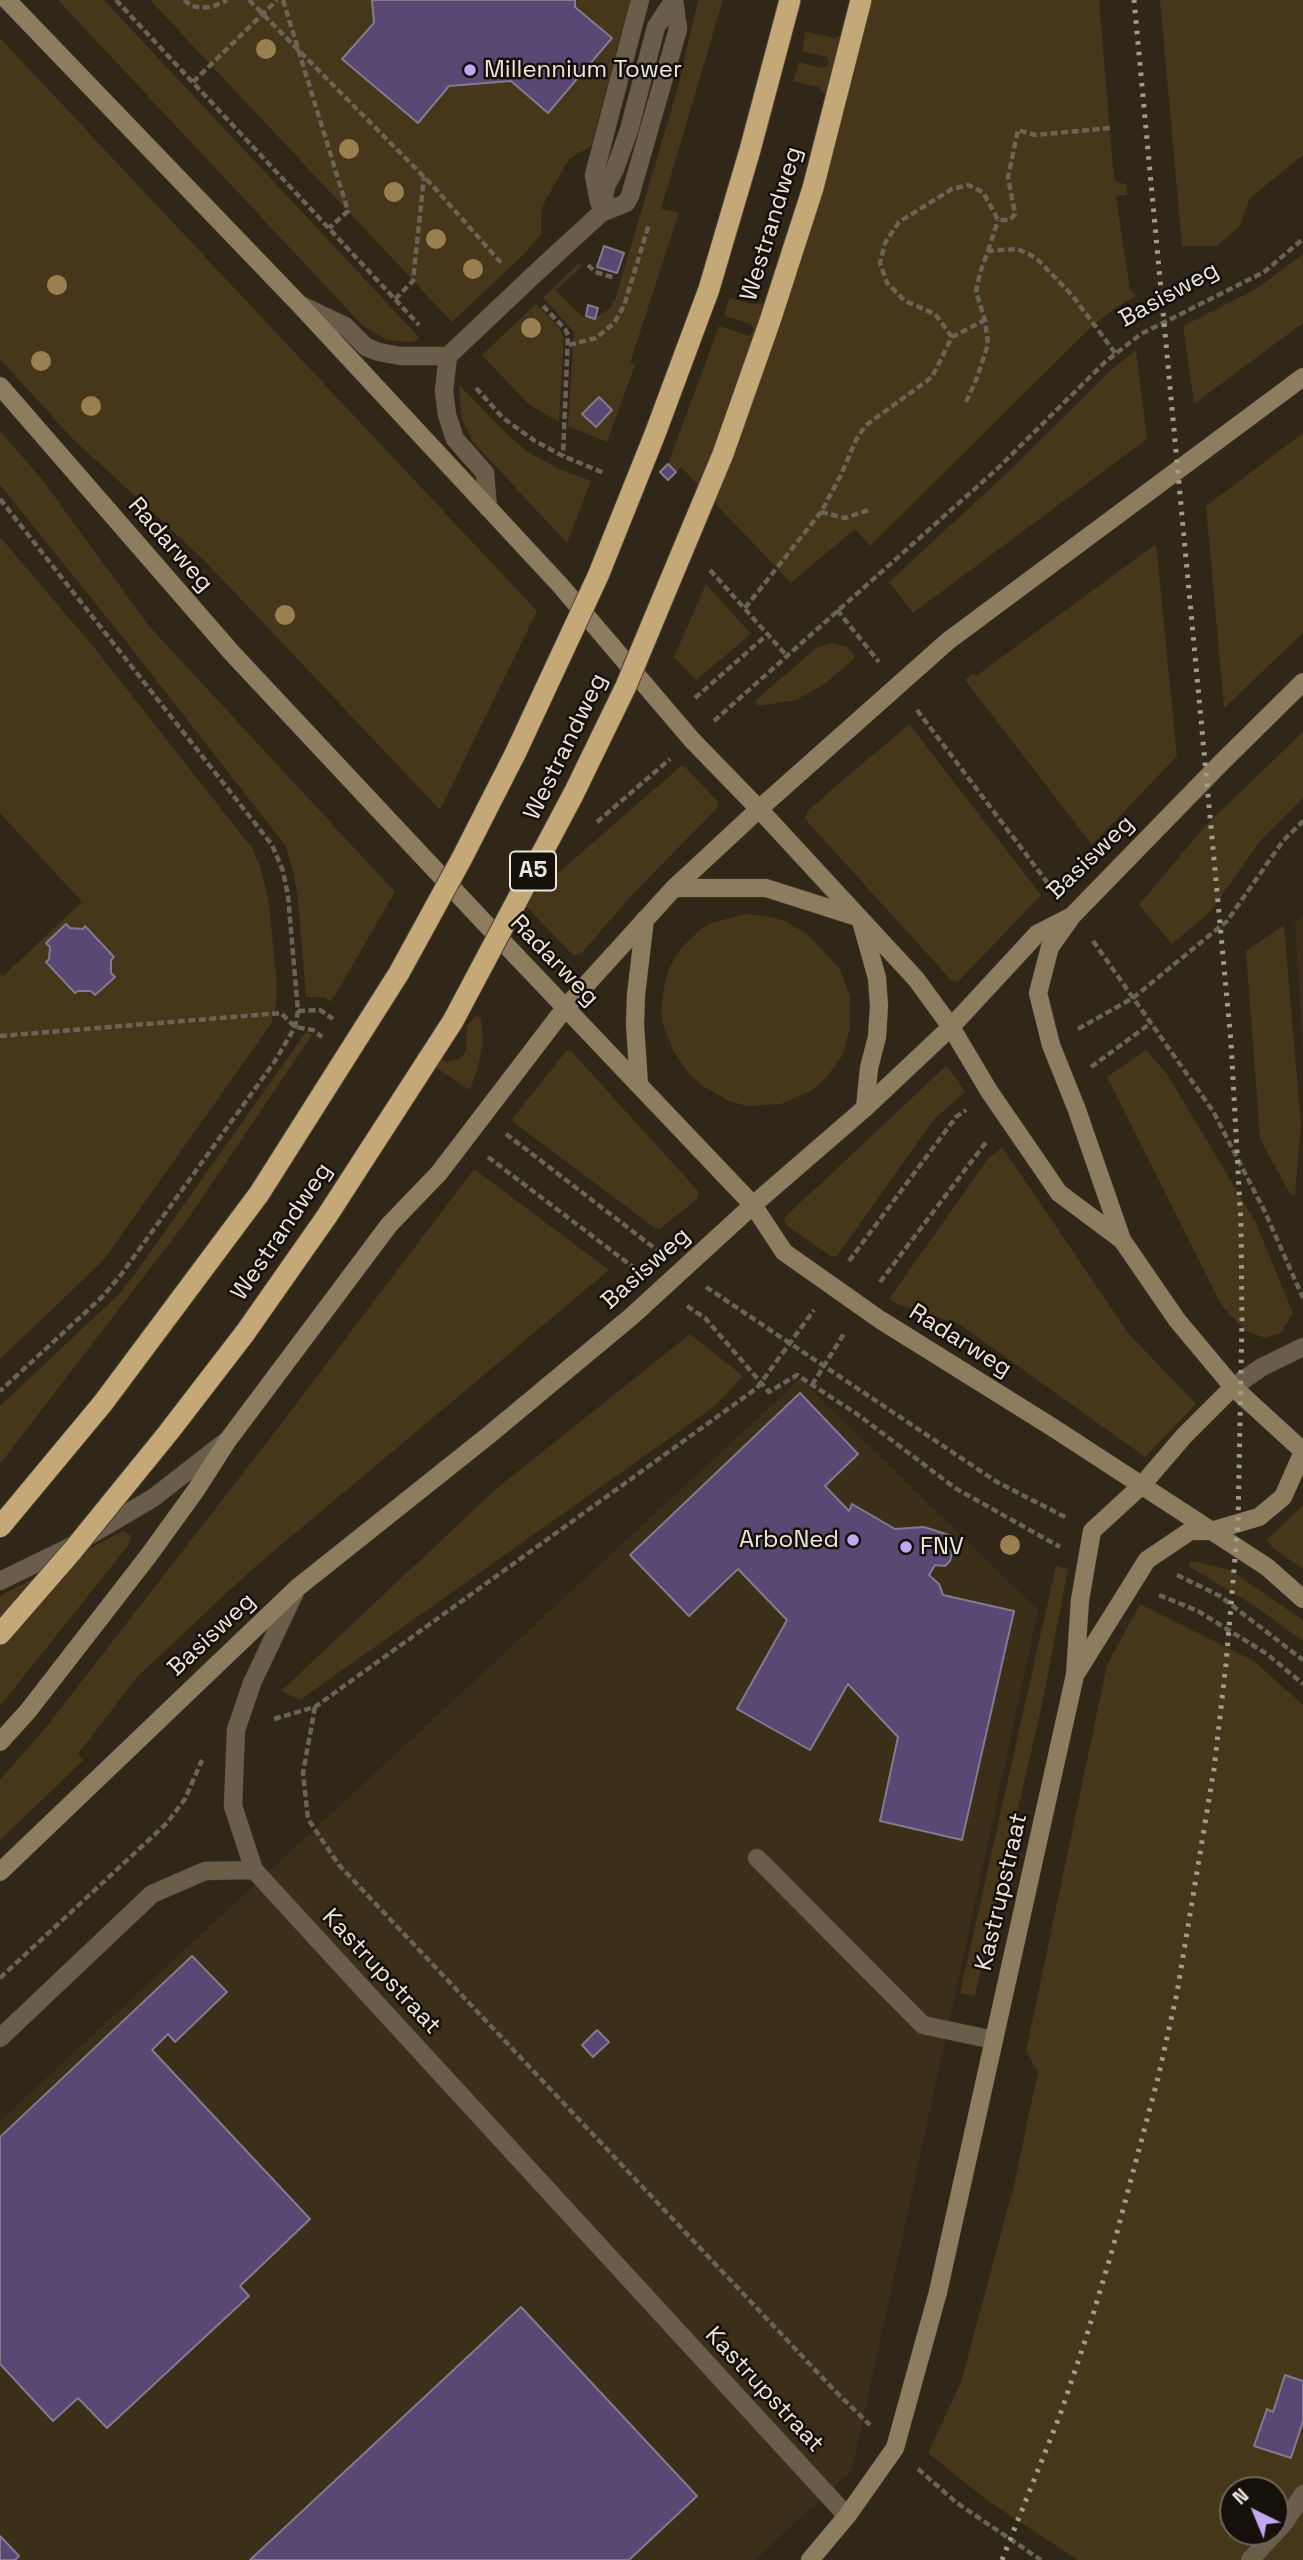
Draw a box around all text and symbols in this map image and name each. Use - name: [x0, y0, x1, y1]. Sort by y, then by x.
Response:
- place label: Millennium Tower: [484, 56, 682, 84]
- marker: Millennium Tower: [462, 62, 478, 78]
- street label: Westrandweg: [735, 144, 809, 304]
- street label: Basisweg: [1114, 256, 1224, 334]
- street label: Radarweg: [121, 492, 219, 598]
- street label: Westrandweg: [518, 669, 614, 825]
- street label: Basisweg: [1042, 810, 1140, 906]
- road number: A5: [510, 852, 556, 890]
- street label: Radarweg: [504, 909, 604, 1013]
- street label: Westrandweg: [225, 1158, 339, 1306]
- street label: Basisweg: [596, 1222, 696, 1316]
- street label: Radarweg: [903, 1298, 1017, 1384]
- place label: ArboNed: [739, 1526, 839, 1554]
- marker: ArboNed: [845, 1532, 861, 1548]
- place label: FNV: [920, 1533, 964, 1561]
- marker: FNV: [898, 1539, 914, 1555]
- street label: Basisweg: [162, 1587, 262, 1683]
- street label: Kastrupstraat: [970, 1810, 1034, 1974]
- street label: Kastrupstraat: [316, 1903, 446, 2041]
- street label: Kastrupstraat: [699, 2321, 829, 2459]
- north arrow: [1219, 2476, 1289, 2546]
- text: N: [1228, 2483, 1254, 2510]

